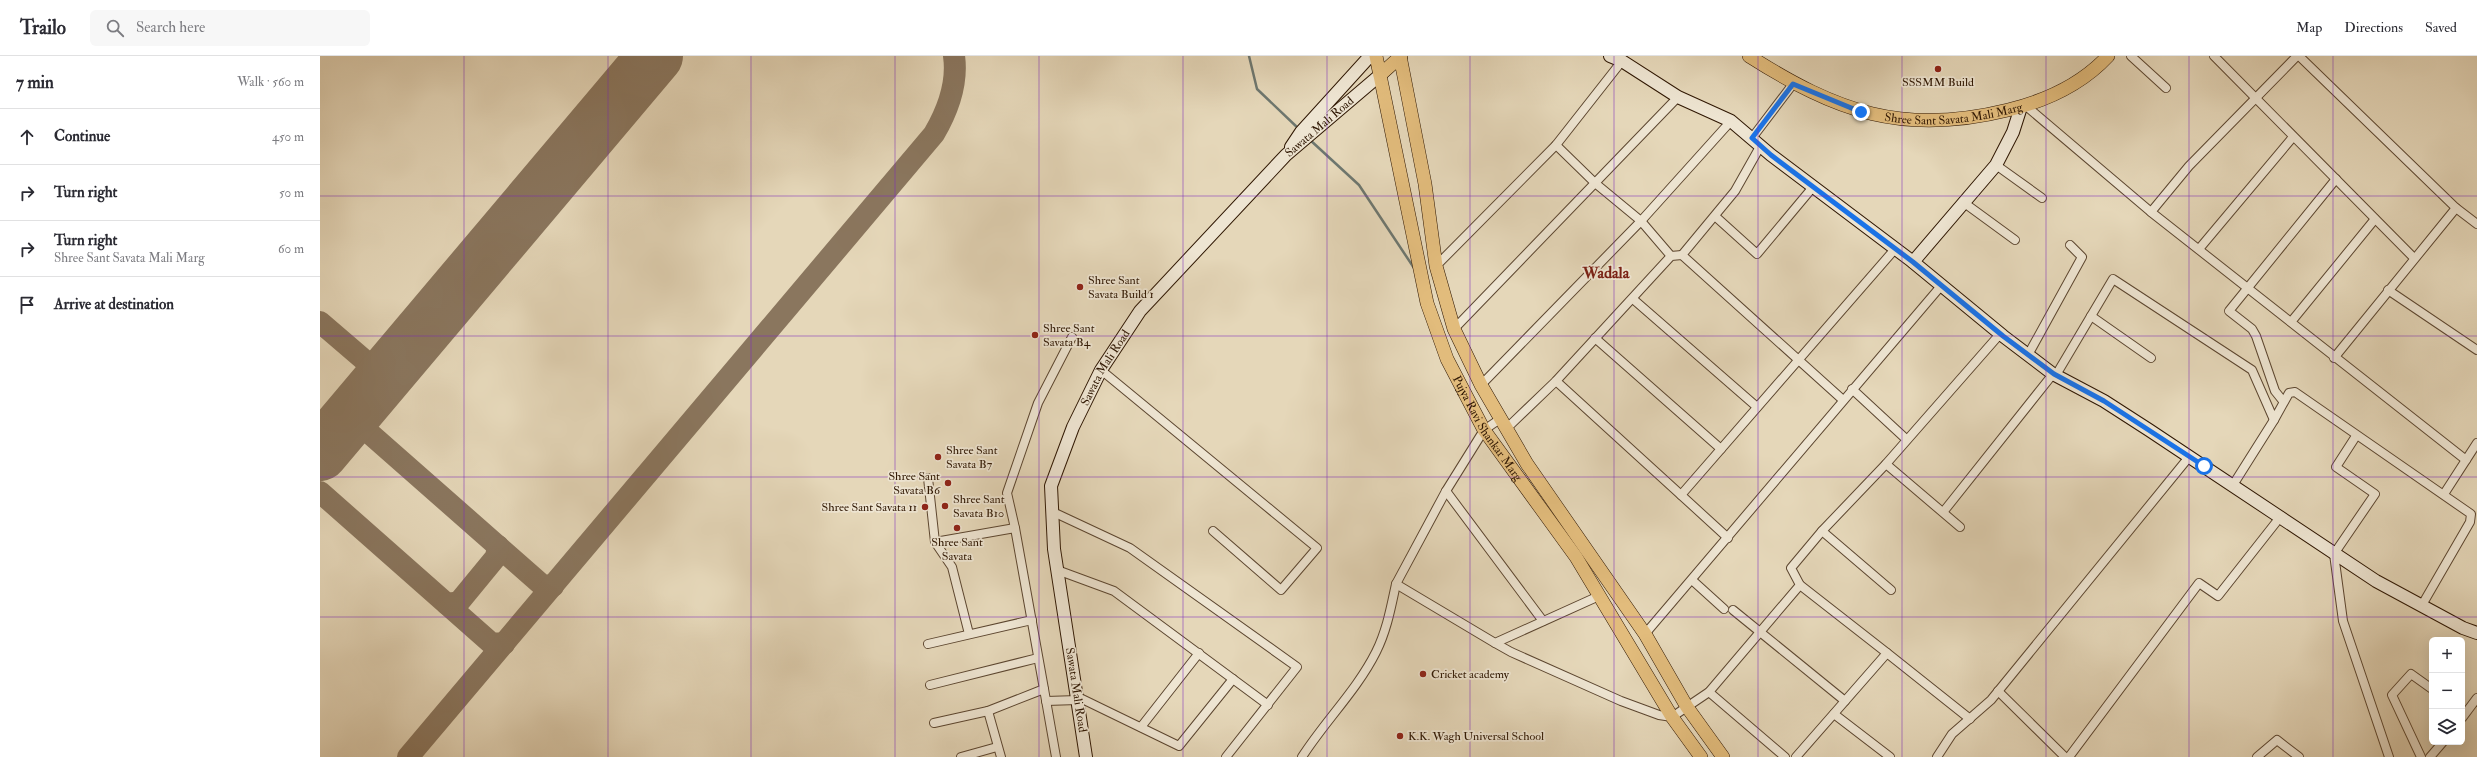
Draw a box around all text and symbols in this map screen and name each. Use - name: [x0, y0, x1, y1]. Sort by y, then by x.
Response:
- search box: [90, 10, 370, 46]
- text: Trailo: [20, 16, 66, 40]
- icon: search: [104, 17, 126, 39]
- text: Search here: [136, 18, 205, 37]
- text: Map: [2296, 19, 2322, 36]
- text: Directions: [2344, 19, 2403, 36]
- text: Saved: [2425, 19, 2457, 36]
- marker: SSSMM Build: [1933, 64, 1943, 74]
- text: 7 min: [16, 72, 54, 93]
- text: Walk · 560 m: [237, 74, 304, 90]
- place label: SSSMM Build: [1902, 75, 1974, 90]
- street label: Sawata Mali Road: [1282, 93, 1357, 160]
- street label: Shree Sant Savata Mali Marg: [1883, 99, 2025, 128]
- route end: [1852, 103, 1870, 121]
- icon: ahead: [16, 126, 38, 148]
- text: Continue: [54, 127, 110, 146]
- text: 450 m: [272, 129, 304, 145]
- icon: right: [16, 182, 38, 204]
- text: Turn right: [54, 183, 117, 202]
- text: 50 m: [279, 185, 304, 201]
- text: Turn right: [54, 231, 117, 250]
- icon: right: [16, 238, 38, 260]
- text: 60 m: [278, 241, 304, 257]
- text: Shree Sant Savata Mali Marg: [54, 250, 205, 266]
- district label: Wadala: [1582, 263, 1630, 283]
- place label: Shree Sant Savata Build 1: [1088, 273, 1154, 302]
- marker: Shree Sant Savata Build 1: [1075, 282, 1085, 292]
- icon: arrive: [16, 294, 38, 316]
- text: Arrive at destination: [54, 295, 174, 314]
- place label: Shree Sant Savata B4: [1043, 321, 1095, 350]
- street label: Sawata Mali Road: [1077, 327, 1133, 408]
- marker: Shree Sant Savata B4: [1030, 330, 1040, 340]
- street label: Pujya Ravi Shankar Marg: [1449, 373, 1527, 485]
- place label: Shree Sant Savata B7: [946, 443, 998, 472]
- marker: Shree Sant Savata B7: [933, 452, 943, 462]
- route start: [2195, 457, 2213, 475]
- place label: Shree Sant Savata B6: [888, 469, 941, 498]
- marker: Shree Sant Savata B6: [943, 478, 953, 488]
- place label: Shree Sant Savata B10: [953, 492, 1005, 521]
- place label: Shree Sant Savata 11: [822, 500, 917, 515]
- marker: Shree Sant Savata B10: [940, 501, 950, 511]
- marker: Shree Sant Savata 11: [920, 502, 930, 512]
- marker: Shree Sant Savata: [952, 523, 962, 533]
- place label: Shree Sant Savata: [931, 535, 983, 564]
- map controls: [2429, 637, 2465, 745]
- button: +: [2429, 637, 2465, 673]
- street label: Sawata Mali Road: [1062, 647, 1090, 733]
- place label: Cricket academy: [1431, 667, 1510, 682]
- marker: Cricket academy: [1418, 669, 1428, 679]
- button: −: [2429, 673, 2465, 709]
- button: layers: [2429, 709, 2465, 745]
- place label: K.K. Wagh Universal School: [1408, 729, 1544, 744]
- marker: K.K. Wagh Universal School: [1395, 731, 1405, 741]

